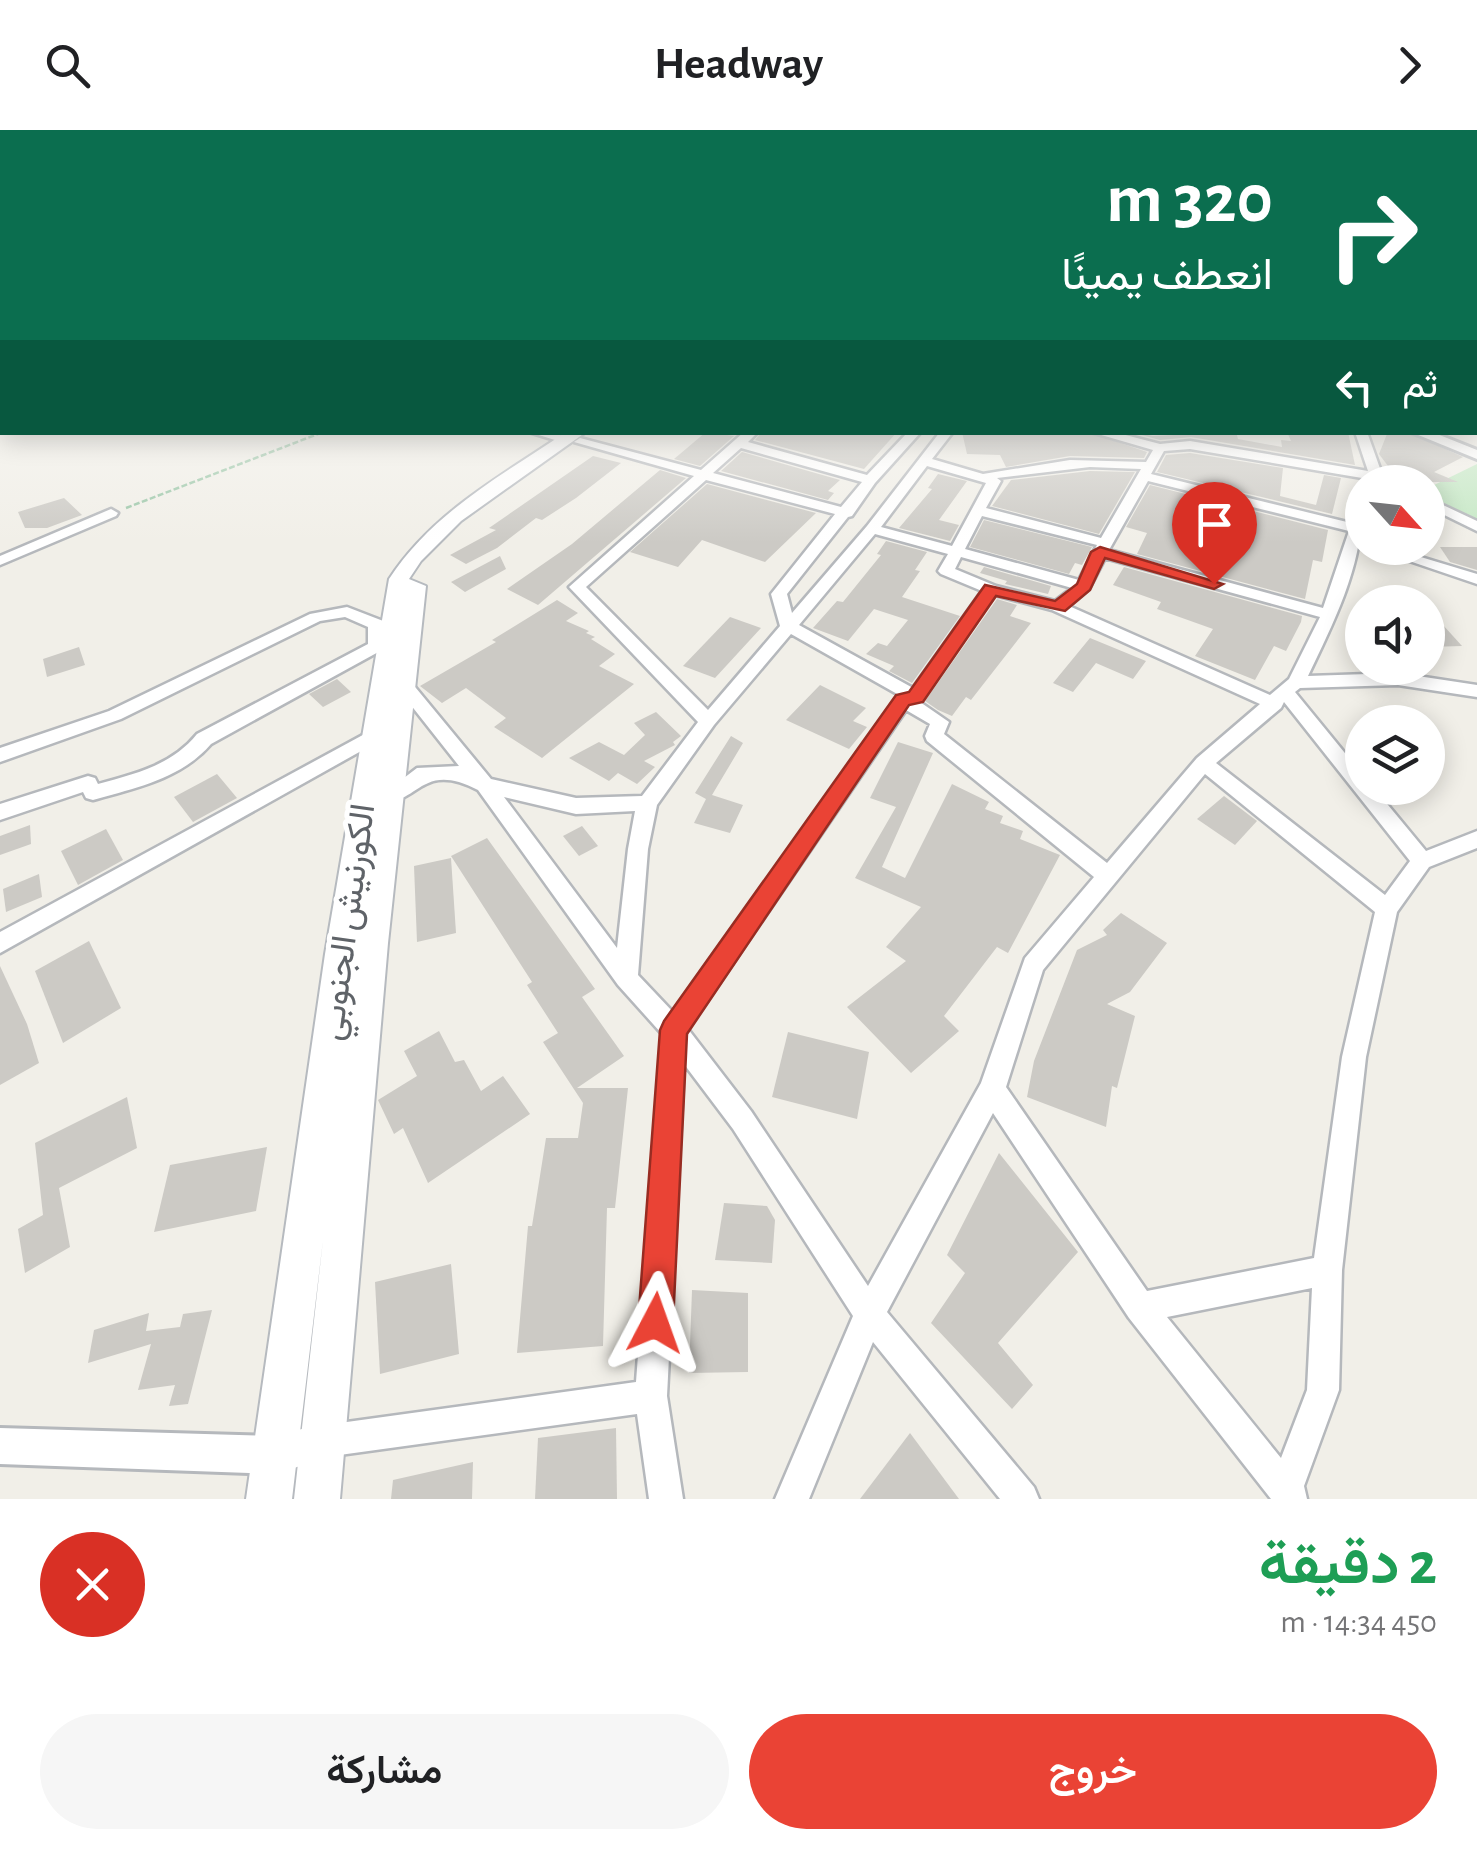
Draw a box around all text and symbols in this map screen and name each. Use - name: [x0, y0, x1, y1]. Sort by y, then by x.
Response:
- icon: search: [40, 38, 95, 93]
- icon: forward: [1382, 38, 1437, 93]
- text: Headway: [654, 42, 823, 87]
- text: 320 m: [1106, 165, 1273, 235]
- icon: right: [1308, 170, 1438, 300]
- text: انعطف يمينًا: [1061, 253, 1273, 298]
- icon: left: [1327, 360, 1382, 415]
- text: ثم: [1402, 367, 1438, 405]
- north arrow: [1345, 465, 1445, 565]
- map controls: [1345, 465, 1445, 805]
- pin: [1172, 482, 1257, 585]
- icon: arrive: [1187, 497, 1242, 552]
- button: sound: [1345, 585, 1445, 685]
- button: layers: [1345, 705, 1445, 805]
- street label: الكورنيش الجنوبي: [314, 802, 391, 1044]
- position arrow: [603, 1271, 707, 1375]
- button: close: [40, 1532, 145, 1637]
- text: 2 دقيقة: [1259, 1535, 1437, 1595]
- text: 450 m · 14:34: [1280, 1606, 1437, 1638]
- button: مشاركة: [40, 1714, 729, 1829]
- button: خروج: [749, 1714, 1437, 1829]

